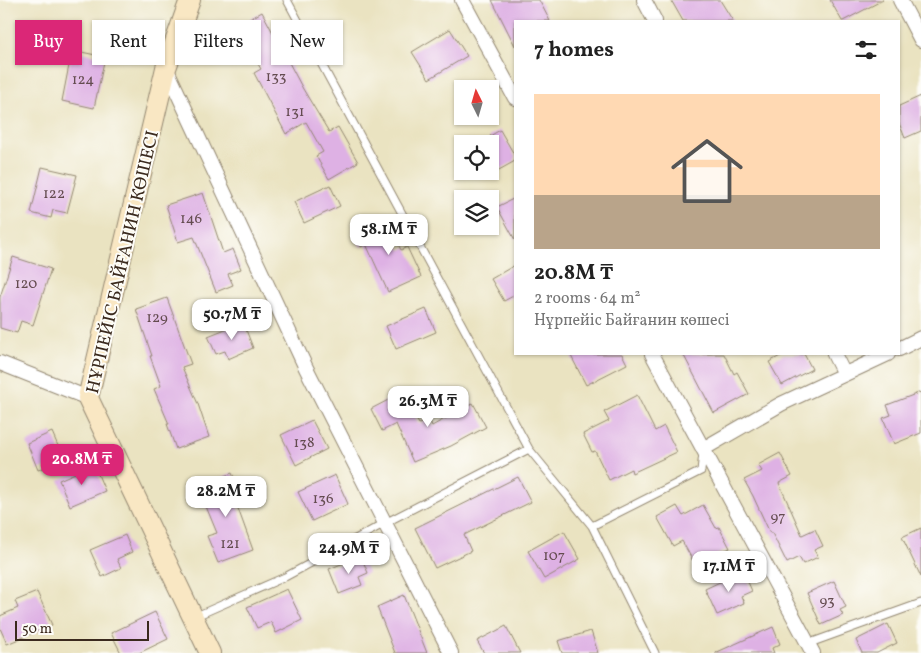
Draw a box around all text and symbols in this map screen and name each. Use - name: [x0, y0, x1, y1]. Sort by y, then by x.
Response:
- chip: Buy: [15, 20, 82, 65]
- chip: Rent: [92, 20, 165, 65]
- chip: Filters: [175, 20, 261, 65]
- chip: New: [271, 20, 343, 65]
- text: 7 homes: [534, 36, 614, 65]
- icon: filters: [852, 36, 880, 64]
- house number: 133: [265, 67, 287, 88]
- house number: 124: [72, 70, 94, 91]
- north arrow: [454, 80, 499, 125]
- map controls: [454, 80, 499, 235]
- house number: 131: [285, 102, 305, 123]
- icon: home: [662, 126, 752, 216]
- street label: НҰРПЕЙІС БАЙҒАНИН КӨШЕСІ: [81, 128, 166, 396]
- button: locate: [454, 135, 499, 180]
- house number: 122: [43, 184, 65, 205]
- button: layers: [454, 190, 499, 235]
- house number: 146: [180, 209, 202, 230]
- pin: 58.1M ₸: [343, 214, 435, 256]
- text: 58.1M ₸: [361, 219, 417, 241]
- text: 20.8M ₸: [534, 259, 613, 288]
- house number: 120: [15, 274, 37, 295]
- text: 2 rooms · 64 m²: [534, 288, 641, 310]
- pin: 50.7M ₸: [186, 298, 278, 341]
- text: 50.7M ₸: [203, 304, 261, 326]
- house number: 129: [146, 308, 168, 329]
- text: Нұрпейіс Байғанин көшесі: [534, 310, 730, 332]
- pin: 26.3M ₸: [382, 386, 474, 428]
- text: 26.3M ₸: [399, 391, 457, 413]
- house number: 138: [293, 433, 315, 454]
- pin: 20.8M ₸: [36, 444, 128, 486]
- text: 20.8M ₸: [52, 449, 112, 471]
- pin: 28.2M ₸: [180, 476, 272, 518]
- text: 28.2M ₸: [197, 481, 255, 503]
- house number: 136: [312, 489, 334, 510]
- house number: 97: [770, 507, 786, 528]
- pin: 24.9M ₸: [303, 532, 395, 575]
- house number: 121: [220, 534, 240, 555]
- text: 24.9M ₸: [319, 538, 379, 560]
- house number: 107: [543, 546, 565, 567]
- pin: 17.1M ₸: [683, 550, 775, 593]
- text: 17.1M ₸: [703, 556, 755, 578]
- house number: 93: [819, 591, 835, 612]
- scale bar: [15, 618, 149, 641]
- text: 50 m: [22, 620, 52, 639]

